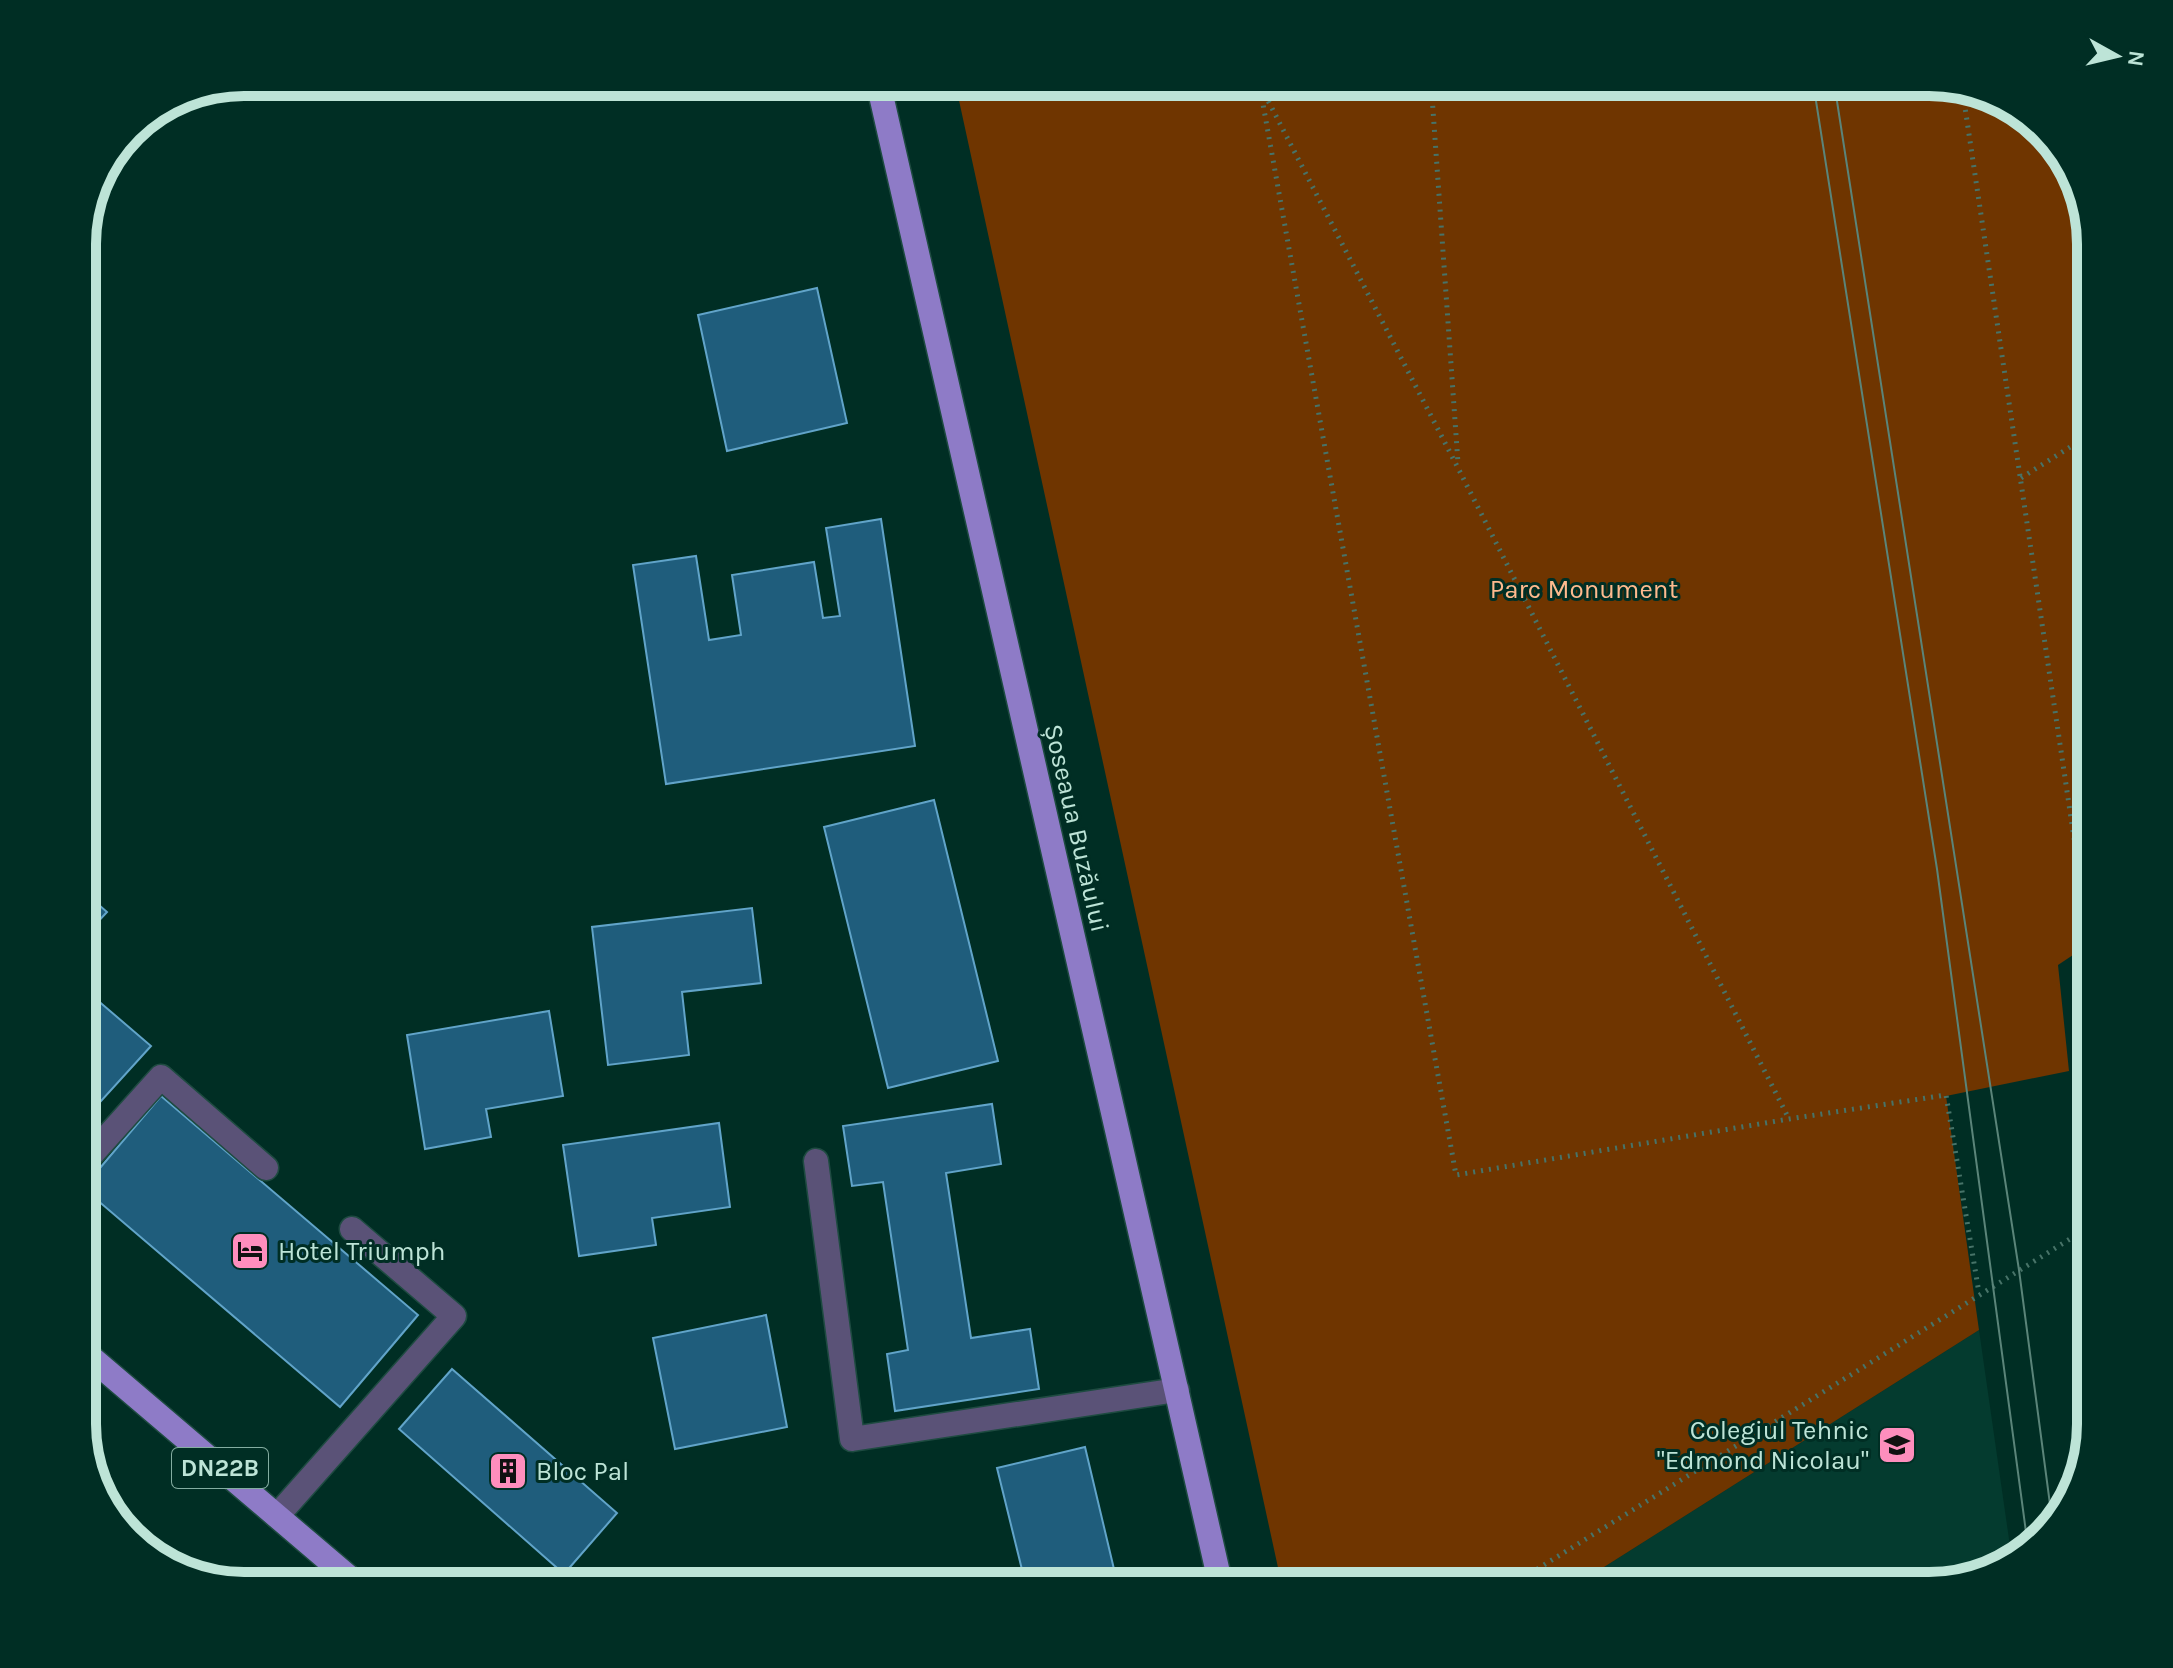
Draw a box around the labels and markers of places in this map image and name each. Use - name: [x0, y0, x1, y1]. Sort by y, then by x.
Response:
- hotel icon: Hotel Triumph: [229, 1230, 271, 1272]
- place label: Hotel Triumph: [278, 1236, 445, 1267]
- place label: Colegiul Tehnic "Edmond Nicolau": [1657, 1415, 1869, 1476]
- school or university icon: Colegiul Tehnic "Edmond Nicolau": [1876, 1424, 1918, 1466]
- building icon: Bloc Pal: [487, 1450, 529, 1492]
- place label: Bloc Pal: [536, 1456, 629, 1487]

